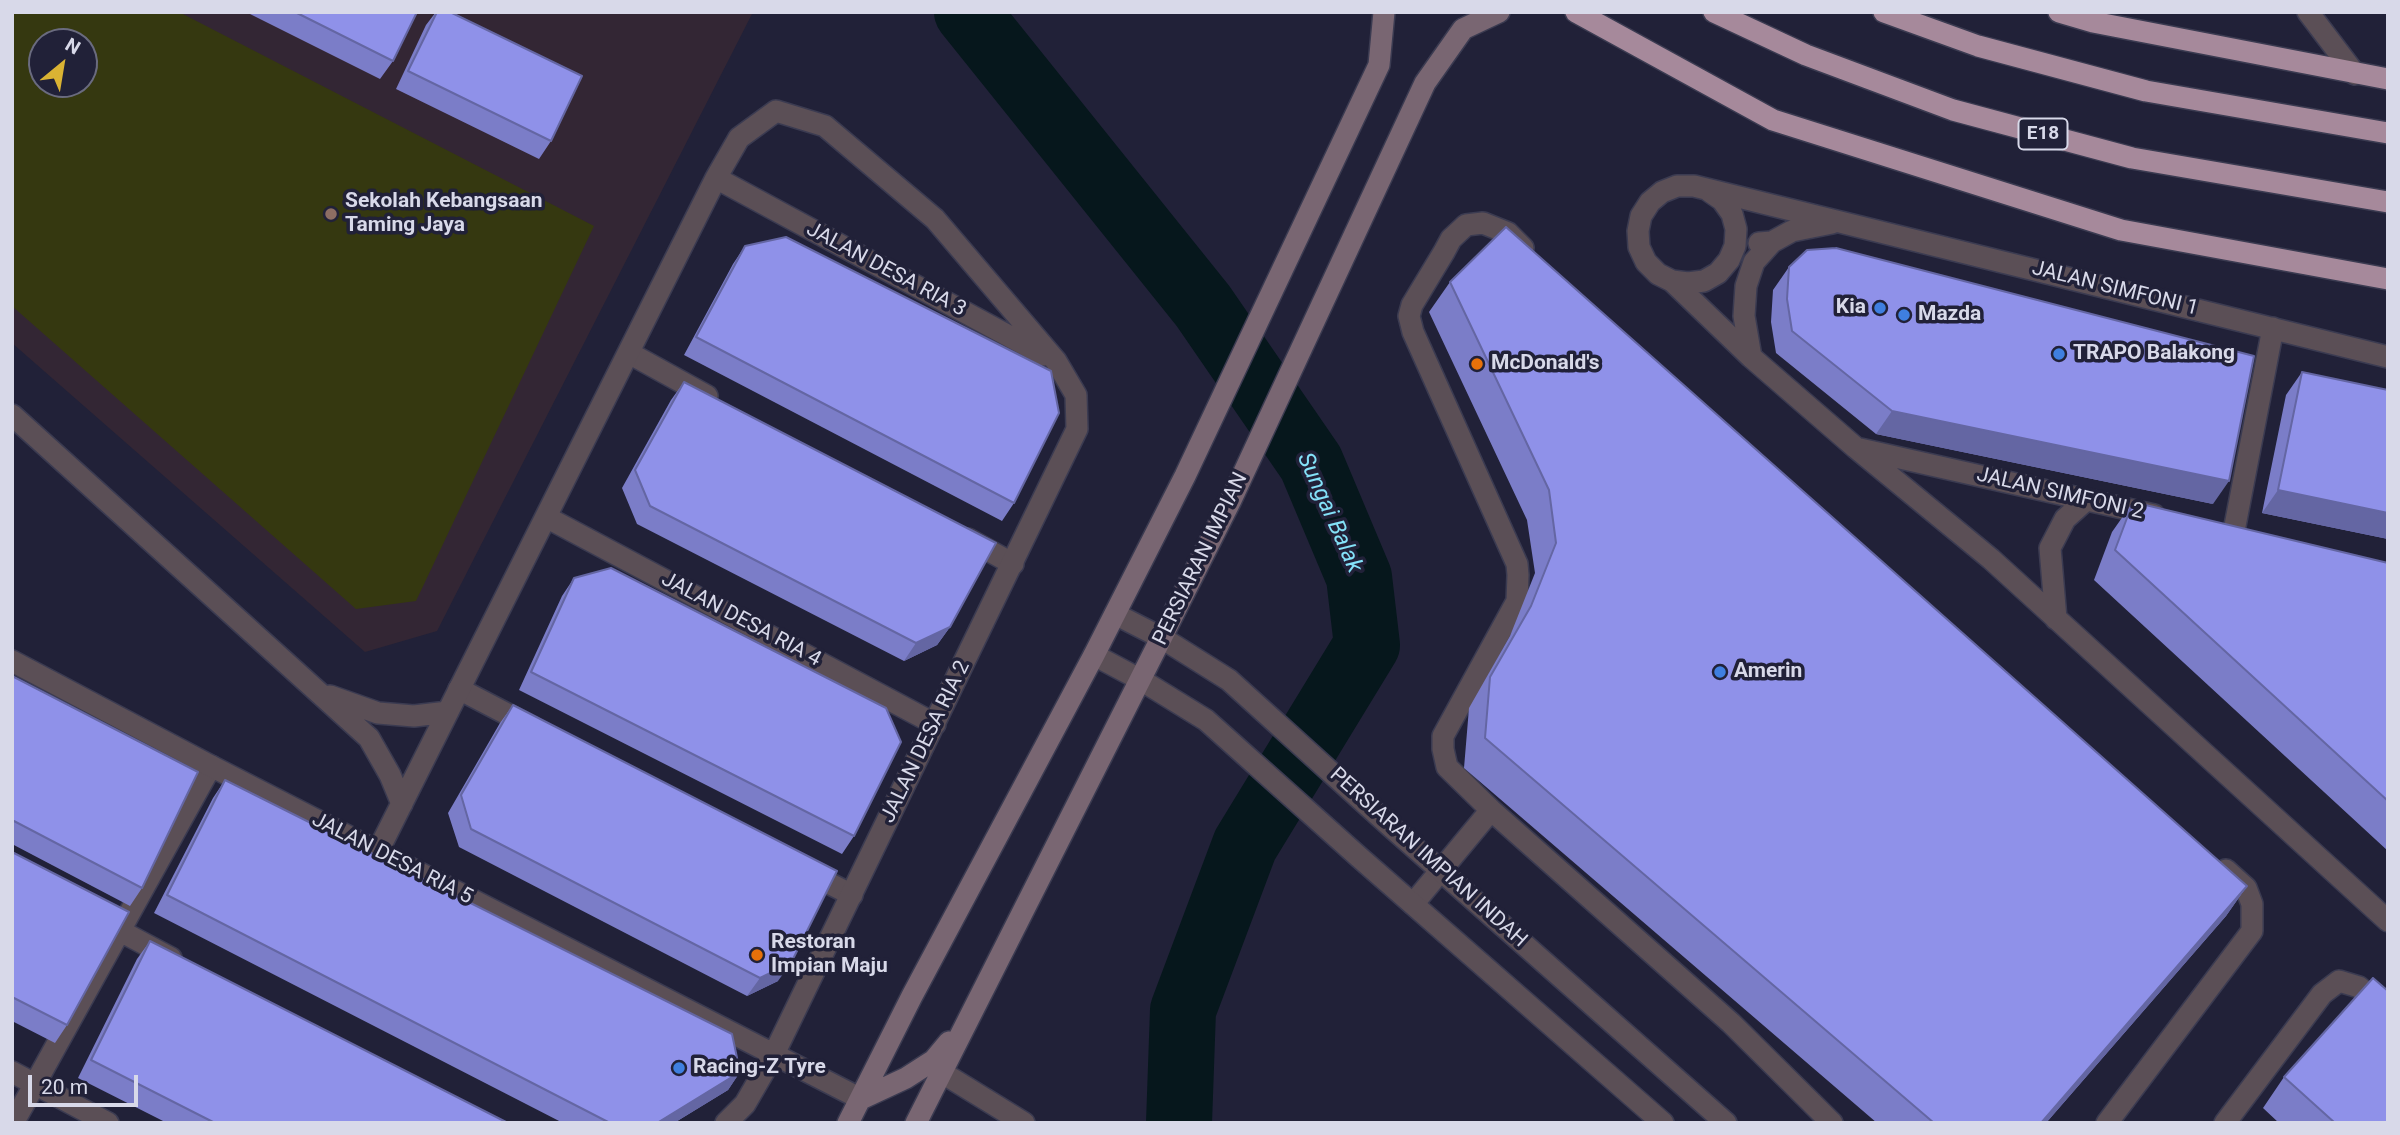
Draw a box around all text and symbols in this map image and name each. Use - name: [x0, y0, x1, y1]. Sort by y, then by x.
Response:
- north arrow: [28, 28, 98, 98]
- text: N: [61, 33, 84, 59]
- road number: E18: [2018, 118, 2068, 150]
- place label: Sekolah Kebangsaan Taming Jaya: [345, 189, 542, 239]
- marker: Sekolah Kebangsaan Taming Jaya: [323, 206, 339, 222]
- street label: JALAN DESA RIA 3: [802, 217, 970, 323]
- street label: JALAN SIMFONI 1: [2029, 256, 2201, 322]
- place label: Kia: [1836, 295, 1866, 321]
- marker: Kia: [1872, 300, 1888, 316]
- place label: Mazda: [1918, 302, 1981, 328]
- marker: Mazda: [1896, 307, 1912, 323]
- place label: TRAPO Balakong: [2073, 341, 2235, 367]
- marker: TRAPO Balakong: [2051, 346, 2067, 362]
- place label: McDonald's: [1491, 351, 1599, 377]
- marker: McDonald's: [1469, 356, 1485, 372]
- water label: Sungai Balak: [1290, 449, 1368, 577]
- street label: JALAN SIMFONI 2: [1974, 463, 2146, 525]
- street label: PERSIARAN IMPIAN: [1148, 469, 1254, 649]
- street label: JALAN DESA RIA 4: [657, 567, 825, 673]
- street label: JALAN DESA RIA 2: [876, 657, 976, 827]
- place label: Amerin: [1734, 659, 1802, 685]
- marker: Amerin: [1712, 664, 1728, 680]
- street label: PERSIARAN IMPIAN INDAH: [1324, 763, 1532, 953]
- street label: JALAN DESA RIA 5: [307, 808, 477, 910]
- place label: Restoran Impian Maju: [771, 930, 888, 980]
- marker: Restoran Impian Maju: [749, 947, 765, 963]
- place label: Racing-Z Tyre: [693, 1055, 826, 1081]
- marker: Racing-Z Tyre: [671, 1060, 687, 1076]
- scale bar: [32, 1062, 142, 1106]
- text: 20 m: [41, 1075, 88, 1099]

